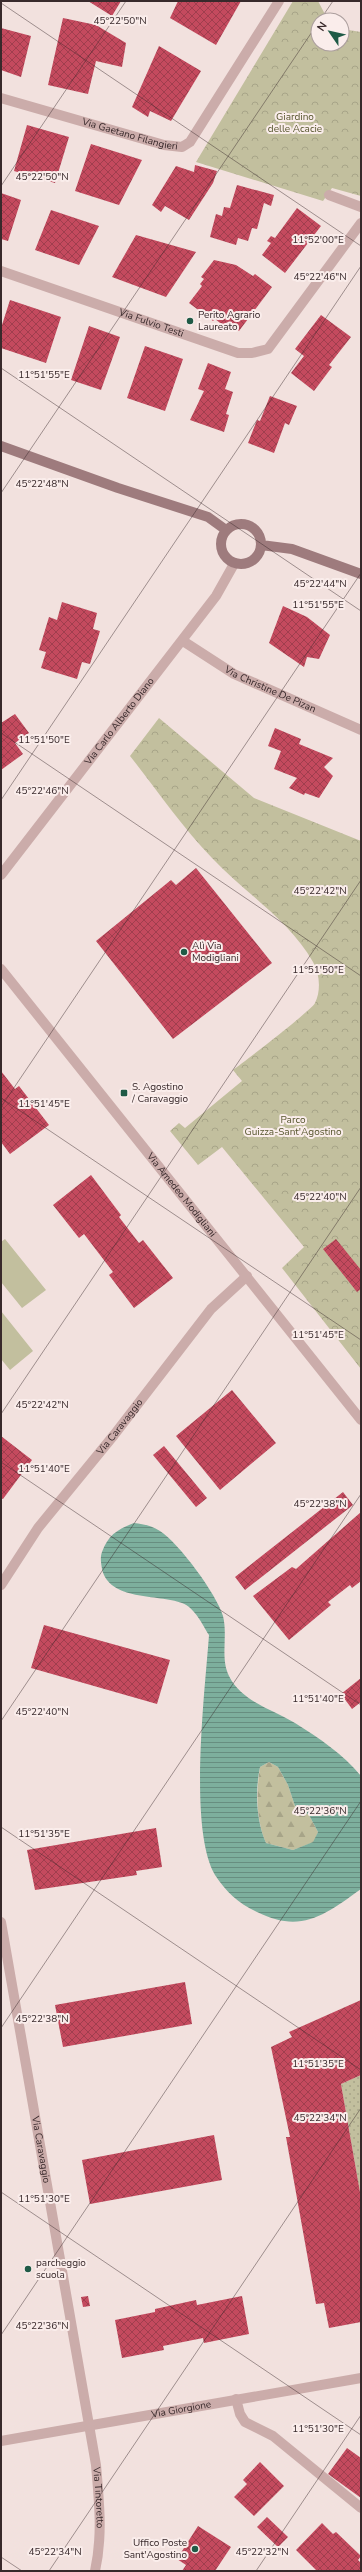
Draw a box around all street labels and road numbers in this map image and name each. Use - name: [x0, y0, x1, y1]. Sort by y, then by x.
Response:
- street label: Via Gaetano Filangieri: [79, 114, 178, 153]
- street label: Via Fulvio Testi: [116, 305, 186, 341]
- street label: Via Christine De Pizan: [221, 662, 318, 716]
- street label: Via Carlo Alberto Diano: [81, 674, 158, 769]
- street label: Via Amedeo Modigliani: [143, 1149, 219, 1240]
- street label: Via Caravaggio: [93, 1396, 147, 1459]
- street label: Via Caravaggio: [28, 2114, 54, 2185]
- street label: Via Giorgione: [149, 2397, 212, 2422]
- street label: Via Tintoretto: [89, 2465, 107, 2529]

